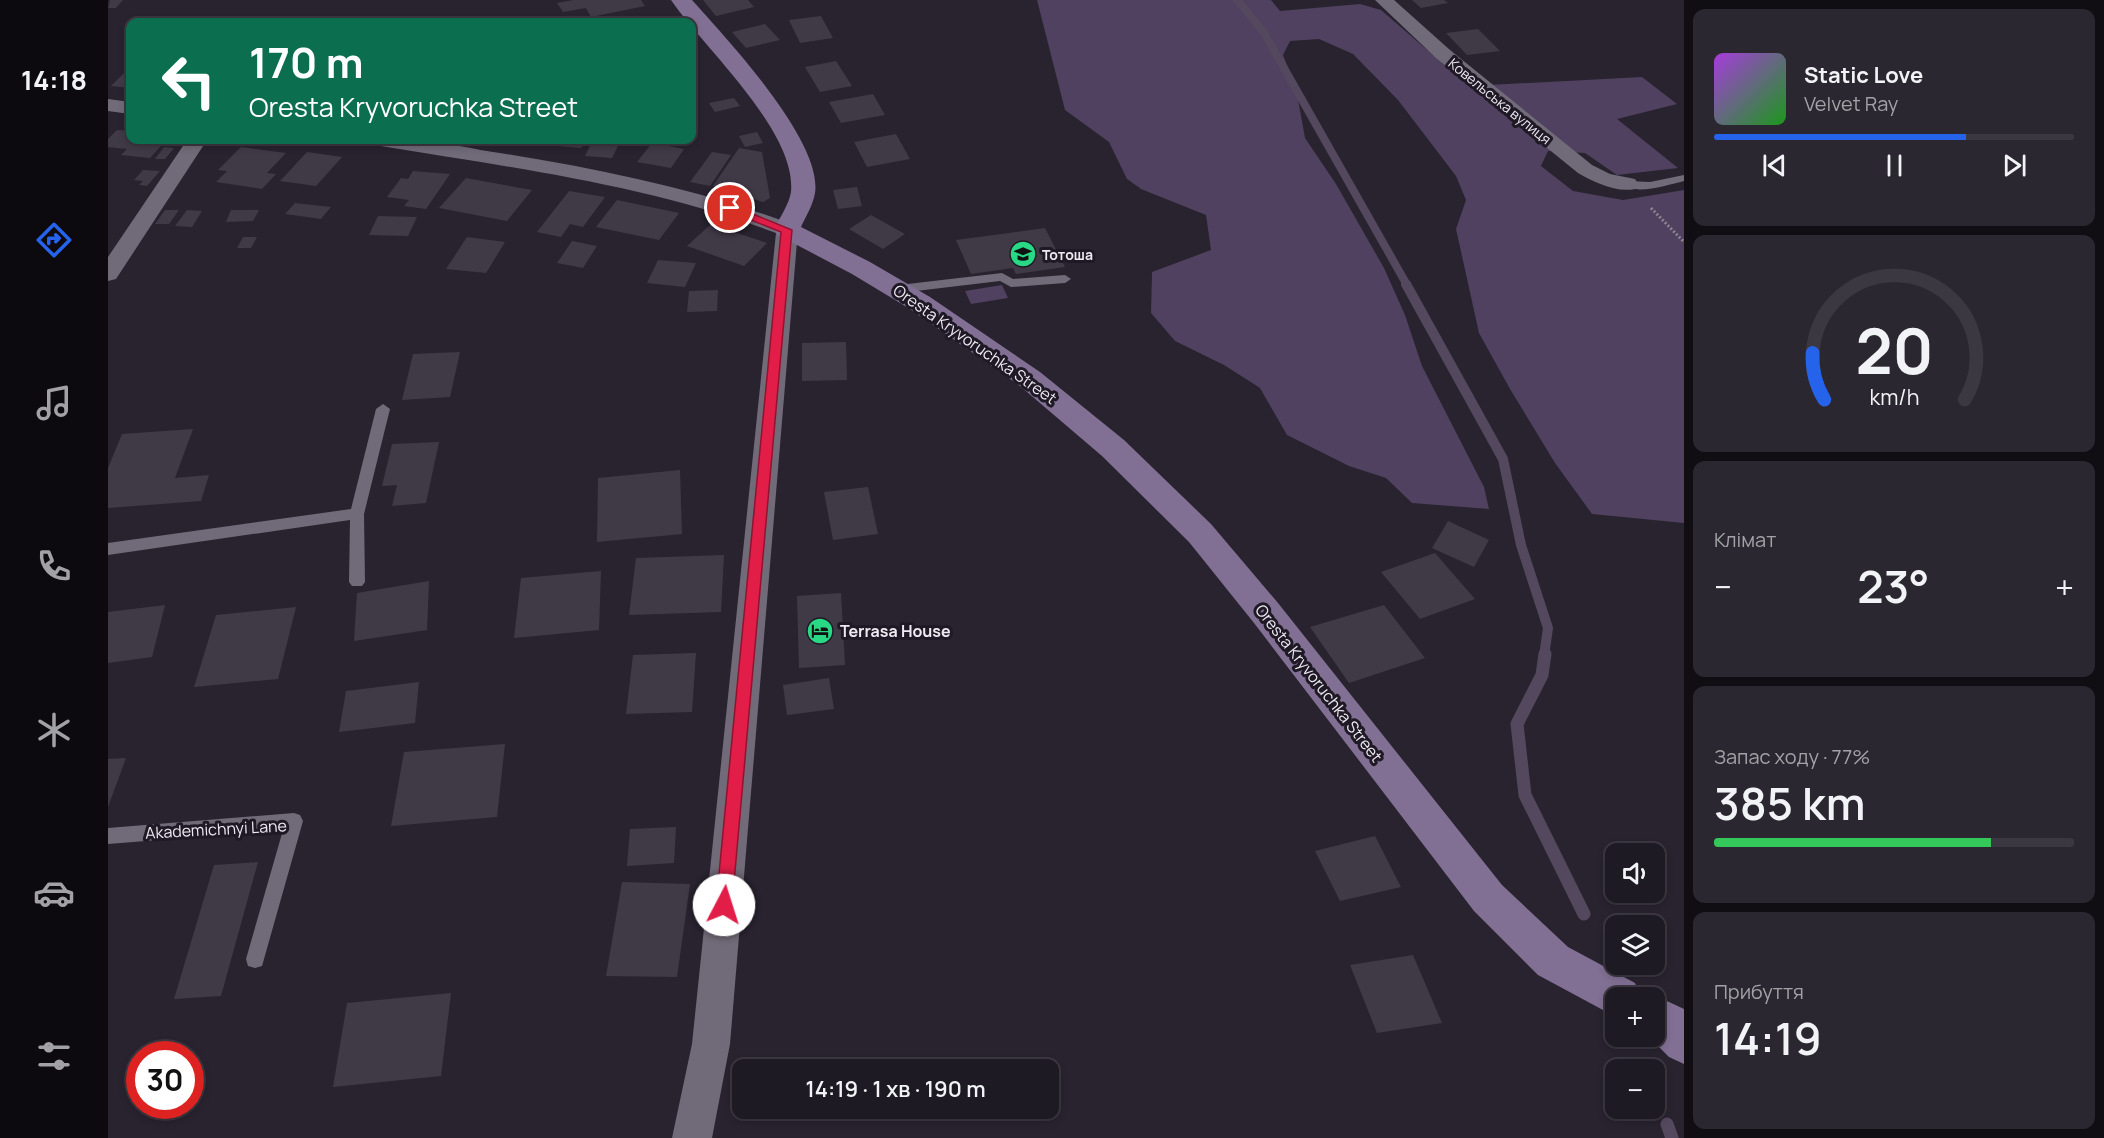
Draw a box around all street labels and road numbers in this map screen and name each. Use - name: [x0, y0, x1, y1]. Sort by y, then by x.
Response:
- street label: Ковельська вулиця: [1445, 54, 1555, 148]
- street label: Oresta Kryvoruchka Street: [889, 279, 1061, 409]
- street label: Oresta Kryvoruchka Street: [1250, 599, 1388, 767]
- street label: Akademichnyi Lane: [145, 814, 287, 844]

